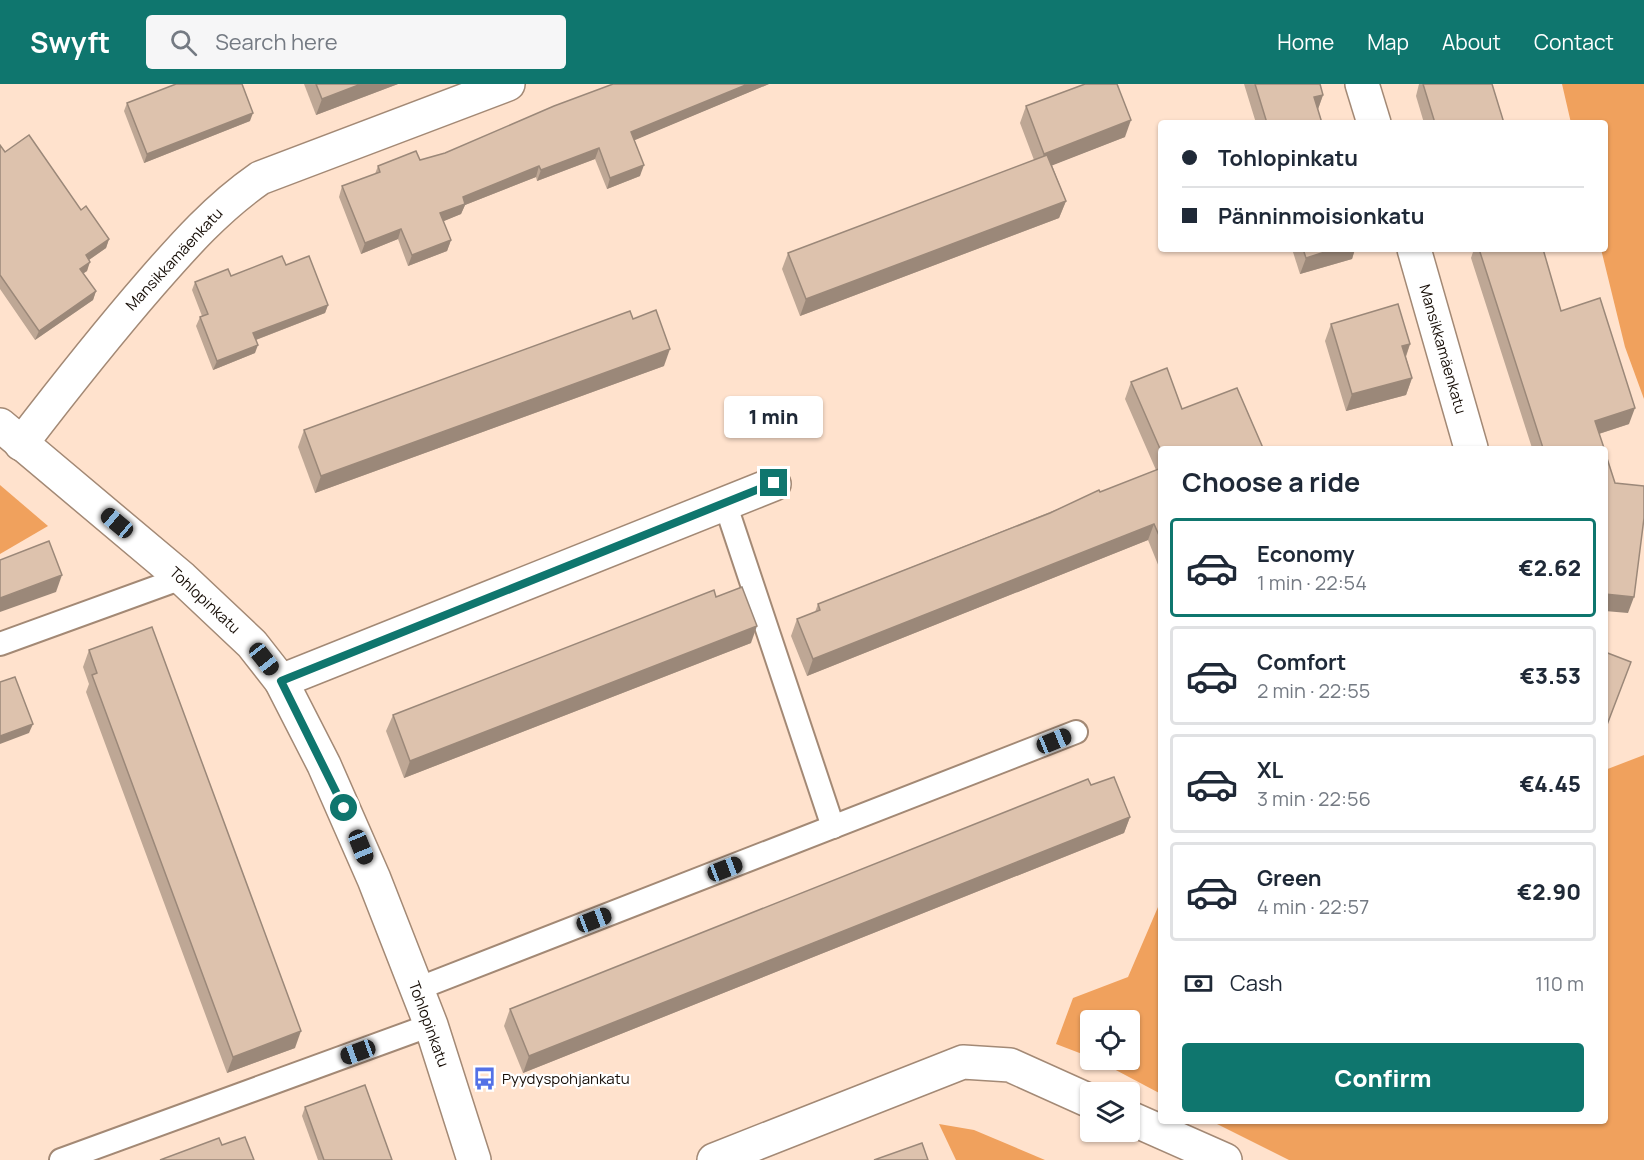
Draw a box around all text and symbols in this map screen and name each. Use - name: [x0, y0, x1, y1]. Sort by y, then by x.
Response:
- search box: [146, 15, 566, 69]
- text: Swyft: [30, 23, 110, 61]
- icon: search: [167, 26, 200, 59]
- text: Search here: [215, 27, 338, 57]
- text: Home: [1277, 28, 1334, 56]
- text: Map: [1367, 28, 1409, 56]
- text: About: [1442, 28, 1501, 56]
- text: Contact: [1534, 28, 1614, 56]
- text: Tohlopinkatu: [1218, 143, 1358, 173]
- text: Pänninmoisionkatu: [1218, 201, 1424, 231]
- street label: Mansikkamäenkatu: [121, 203, 227, 315]
- street label: Mansikkamäenkatu: [1414, 282, 1472, 416]
- callout: 1 min: [724, 396, 824, 438]
- text: 1 min: [748, 403, 799, 430]
- text: Choose a ride: [1182, 463, 1360, 500]
- route end: [760, 469, 787, 496]
- car: [97, 505, 137, 541]
- text: Economy: [1257, 539, 1355, 569]
- icon: car: [1185, 541, 1239, 595]
- text: €2.62: [1518, 553, 1581, 583]
- street label: Tohlopinkatu: [165, 562, 245, 638]
- text: 1 min · 22:54: [1257, 569, 1367, 596]
- car: [246, 639, 282, 679]
- text: Comfort: [1257, 647, 1346, 677]
- icon: car: [1185, 649, 1239, 703]
- text: €3.53: [1520, 661, 1581, 691]
- text: 2 min · 22:55: [1257, 677, 1370, 704]
- car: [1034, 726, 1074, 756]
- text: XL: [1257, 755, 1283, 785]
- icon: car: [1185, 757, 1239, 811]
- text: €4.45: [1520, 769, 1581, 799]
- text: 3 min · 22:56: [1257, 785, 1371, 812]
- route start: [330, 794, 357, 821]
- car: [346, 827, 376, 867]
- car: [705, 854, 745, 884]
- text: Green: [1257, 863, 1322, 893]
- icon: car: [1185, 865, 1239, 919]
- text: €2.90: [1517, 877, 1581, 907]
- text: 4 min · 22:57: [1257, 893, 1369, 920]
- car: [574, 905, 614, 935]
- icon: cash: [1182, 967, 1215, 1000]
- text: Cash: [1230, 968, 1283, 998]
- text: 110 m: [1535, 970, 1584, 997]
- street label: Tohlopinkatu: [404, 978, 454, 1070]
- map controls: [1080, 1010, 1140, 1142]
- button: locate: [1080, 1010, 1140, 1070]
- car: [338, 1037, 378, 1067]
- button: Confirm: [1182, 1043, 1584, 1112]
- bus stop icon: Pyydyspohjankatu: [471, 1065, 497, 1091]
- place label: Pyydyspohjankatu: [502, 1068, 630, 1089]
- button: layers: [1080, 1082, 1140, 1142]

